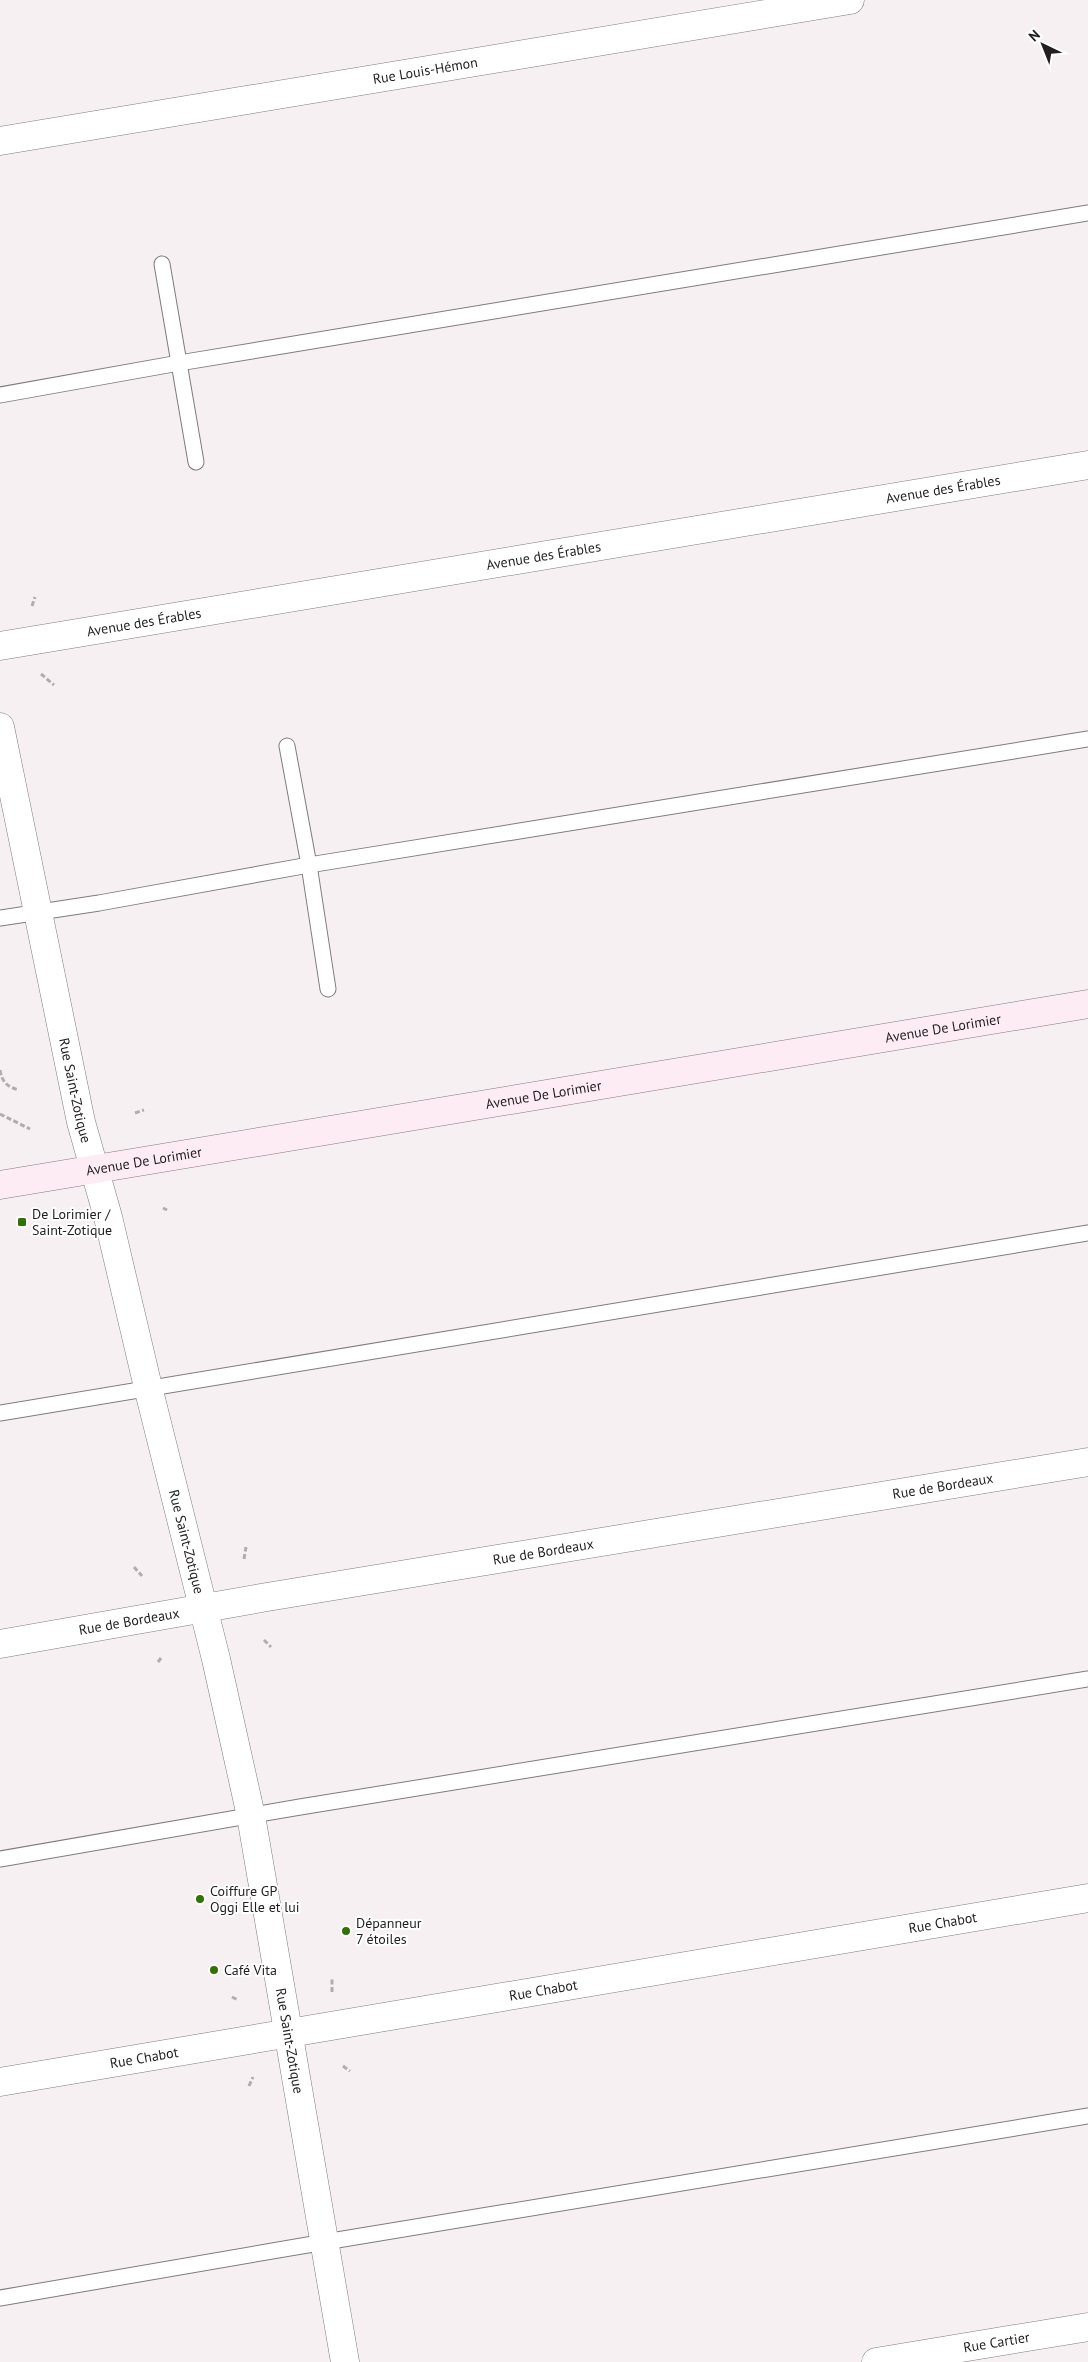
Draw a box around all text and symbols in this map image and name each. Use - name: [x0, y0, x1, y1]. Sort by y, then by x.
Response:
- north arrow: [1018, 20, 1068, 70]
- text: N: [1025, 26, 1044, 45]
- street label: Rue Louis-Hémon: [371, 53, 479, 88]
- street label: Avenue des Érables: [884, 471, 1002, 507]
- street label: Avenue des Érables: [485, 537, 602, 574]
- street label: Avenue des Érables: [85, 604, 203, 640]
- street label: Avenue De Lorimier: [884, 1010, 1002, 1047]
- street label: Rue Saint-Zotique: [55, 1036, 95, 1145]
- street label: Avenue De Lorimier: [484, 1076, 603, 1113]
- street label: Avenue De Lorimier: [85, 1143, 203, 1180]
- place label: De Lorimier / Saint-Zotique: [32, 1205, 112, 1239]
- marker: De Lorimier / Saint-Zotique: [16, 1216, 28, 1228]
- street label: Rue de Bordeaux: [891, 1469, 995, 1503]
- street label: Rue Saint-Zotique: [165, 1488, 208, 1596]
- street label: Rue de Bordeaux: [491, 1534, 595, 1569]
- street label: Rue de Bordeaux: [77, 1604, 181, 1639]
- place label: Coiffure GP Oggi Elle et lui: [210, 1882, 300, 1916]
- marker: Coiffure GP Oggi Elle et lui: [194, 1893, 206, 1905]
- street label: Rue Chabot: [907, 1908, 978, 1937]
- place label: Dépanneur 7 étoiles: [356, 1914, 422, 1948]
- marker: Dépanneur 7 étoiles: [340, 1925, 352, 1937]
- place label: Café Vita: [224, 1961, 277, 1979]
- marker: Café Vita: [208, 1964, 220, 1976]
- street label: Rue Chabot: [508, 1975, 579, 2005]
- street label: Rue Saint-Zotique: [272, 1987, 308, 2095]
- street label: Rue Chabot: [108, 2043, 180, 2072]
- street label: Rue Cartier: [962, 2328, 1031, 2356]

